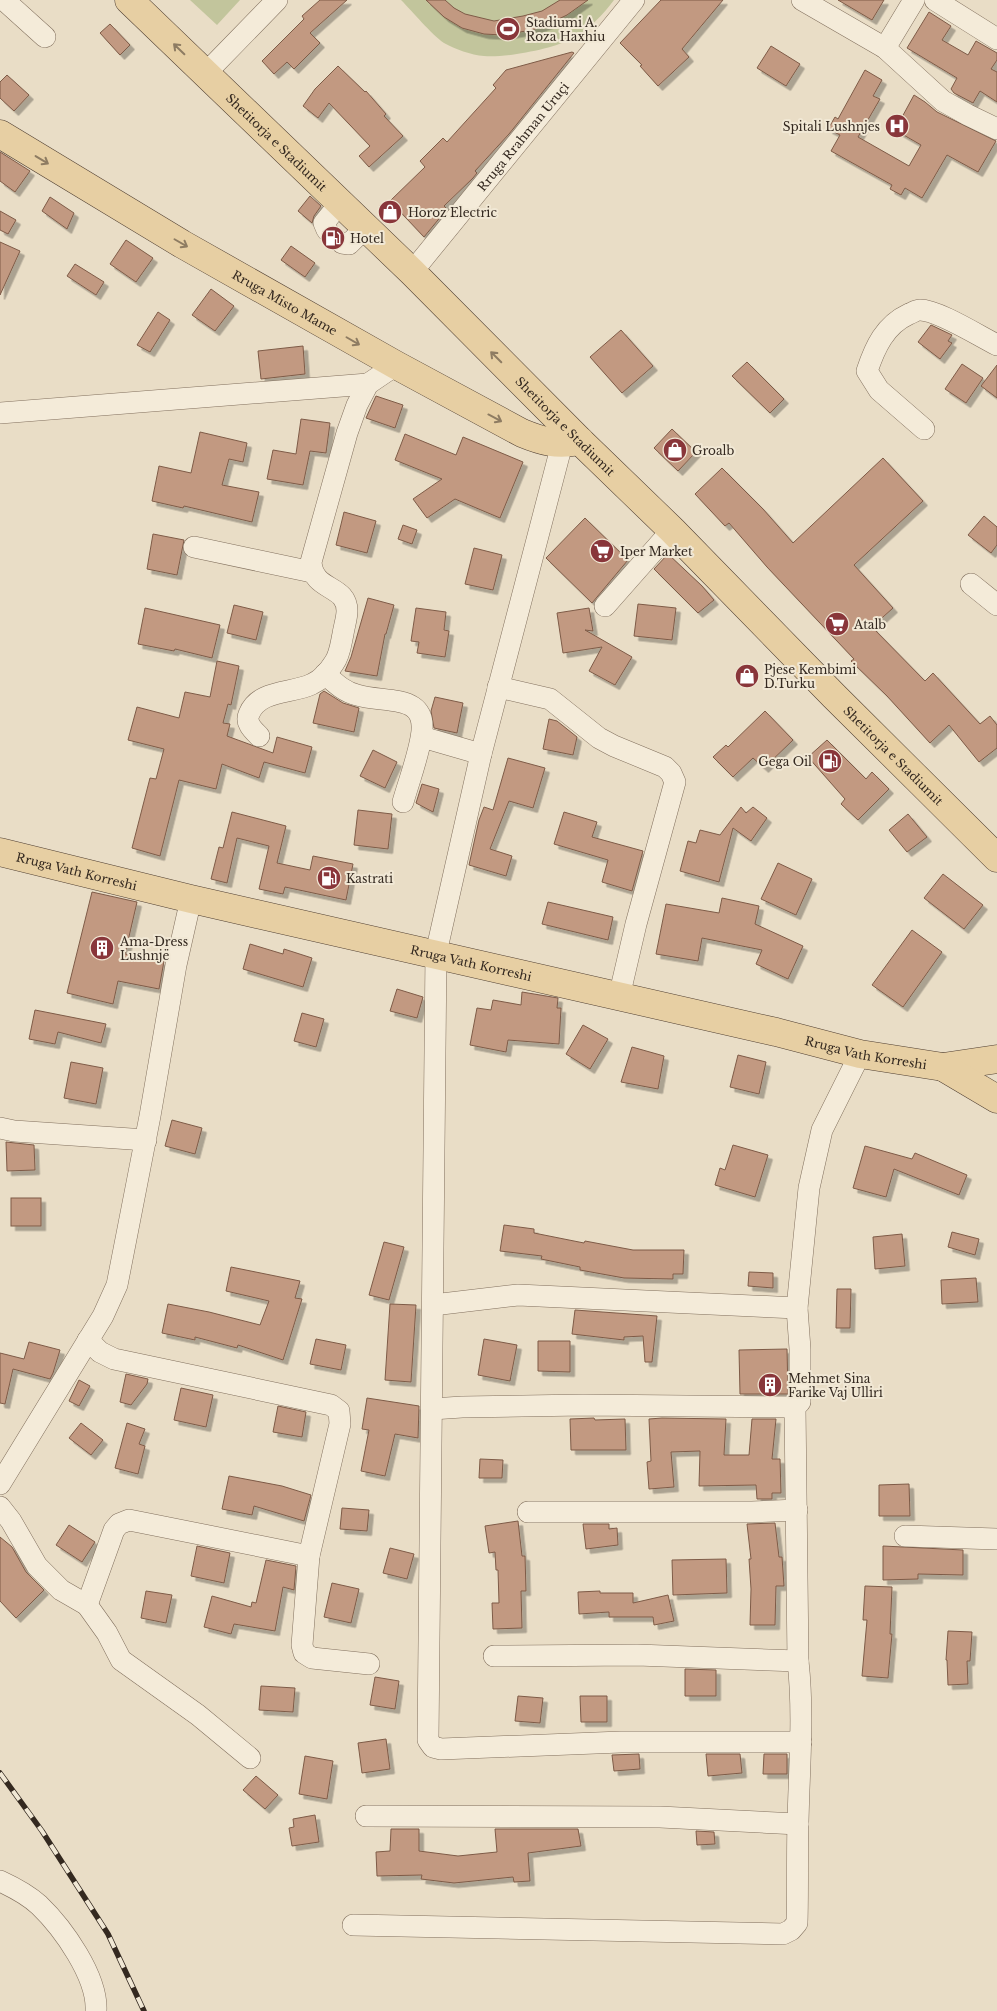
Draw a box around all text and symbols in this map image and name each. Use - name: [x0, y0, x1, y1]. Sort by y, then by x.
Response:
- place label: Stadiumi A. Roza Haxhiu: [526, 15, 605, 44]
- sports icon: Stadiumi A. Roza Haxhiu: [495, 16, 521, 42]
- one-way arrow: [173, 43, 185, 55]
- street label: Rruga Rrahman Uruçi: [474, 79, 571, 194]
- street label: Shetitorja e Stadiumit: [223, 90, 331, 194]
- hospital icon: Spitali Lushnjes: [884, 113, 910, 139]
- place label: Spitali Lushnjes: [783, 119, 880, 134]
- one-way arrow: [34, 155, 48, 165]
- shop icon: Horoz Electric: [377, 199, 403, 225]
- place label: Horoz Electric: [408, 205, 497, 220]
- fuel station icon: Hotel: [320, 225, 346, 251]
- place label: Hotel: [350, 231, 384, 246]
- one-way arrow: [174, 239, 188, 249]
- street label: Rruga Misto Mame: [230, 267, 340, 338]
- one-way arrow: [345, 336, 359, 346]
- one-way arrow: [490, 350, 502, 363]
- street label: Shetitorja e Stadiumit: [513, 373, 619, 479]
- one-way arrow: [488, 414, 502, 424]
- shop icon: Groalb: [662, 437, 688, 463]
- place label: Groalb: [692, 443, 734, 458]
- supermarket icon: Iper Market: [589, 538, 615, 564]
- place label: Iper Market: [620, 544, 693, 559]
- supermarket icon: Atalb: [824, 611, 850, 637]
- place label: Atalb: [853, 617, 886, 632]
- place label: Pjese Kembimi D.Turku: [764, 662, 856, 691]
- shop icon: Pjese Kembimi D.Turku: [734, 663, 760, 689]
- street label: Shetitorja e Stadiumit: [841, 703, 947, 808]
- fuel station icon: Gega Oil: [817, 748, 843, 774]
- place label: Gega Oil: [758, 754, 812, 769]
- street label: Rruga Vath Korreshi: [15, 849, 139, 893]
- fuel station icon: Kastrati: [316, 865, 342, 891]
- place label: Kastrati: [346, 871, 393, 886]
- place label: Ama-Dress Lushnjë: [119, 934, 188, 963]
- building icon: Ama-Dress Lushnjë: [89, 935, 115, 961]
- street label: Rruga Vath Korreshi: [409, 942, 533, 984]
- street label: Rruga Vath Korreshi: [803, 1032, 928, 1072]
- place label: Mehmet Sina Farike Vaj Ulliri: [788, 1371, 883, 1400]
- building icon: Mehmet Sina Farike Vaj Ulliri: [757, 1372, 783, 1398]

